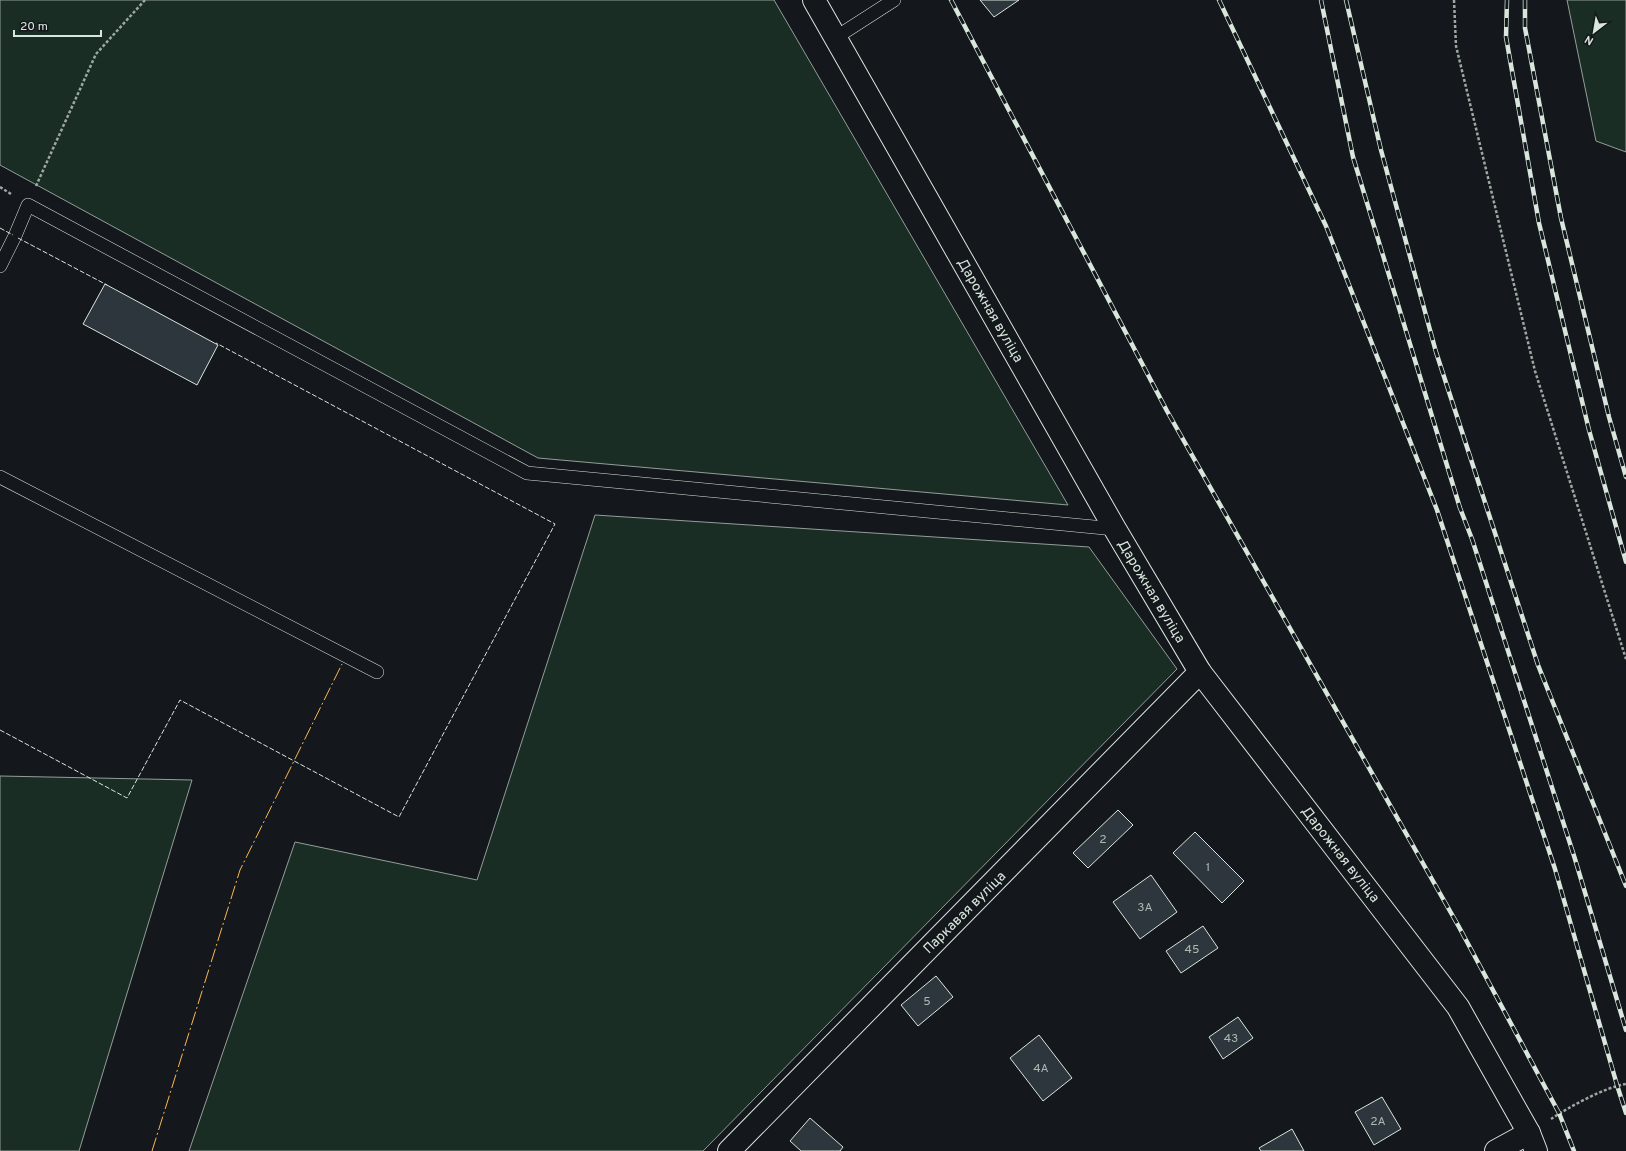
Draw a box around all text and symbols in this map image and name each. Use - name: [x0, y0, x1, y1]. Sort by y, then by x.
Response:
- scale bar: [14, 12, 101, 38]
- north arrow: [1574, 12, 1614, 52]
- text: 20 m: [20, 19, 48, 35]
- text: N: [1582, 32, 1596, 48]
- street label: Дарожная вуліца: [953, 256, 1026, 366]
- street label: Дарожная вуліца: [1113, 537, 1188, 646]
- street label: Дарожная вуліца: [1297, 803, 1383, 906]
- house number: 2: [1099, 832, 1107, 848]
- house number: 1: [1206, 860, 1210, 876]
- street label: Паркавая вуліца: [920, 868, 1010, 958]
- house number: 3А: [1137, 900, 1153, 916]
- house number: 45: [1185, 942, 1199, 958]
- house number: 5: [923, 994, 931, 1010]
- house number: 43: [1224, 1031, 1238, 1047]
- house number: 4А: [1033, 1061, 1049, 1077]
- house number: 2А: [1370, 1114, 1386, 1130]

